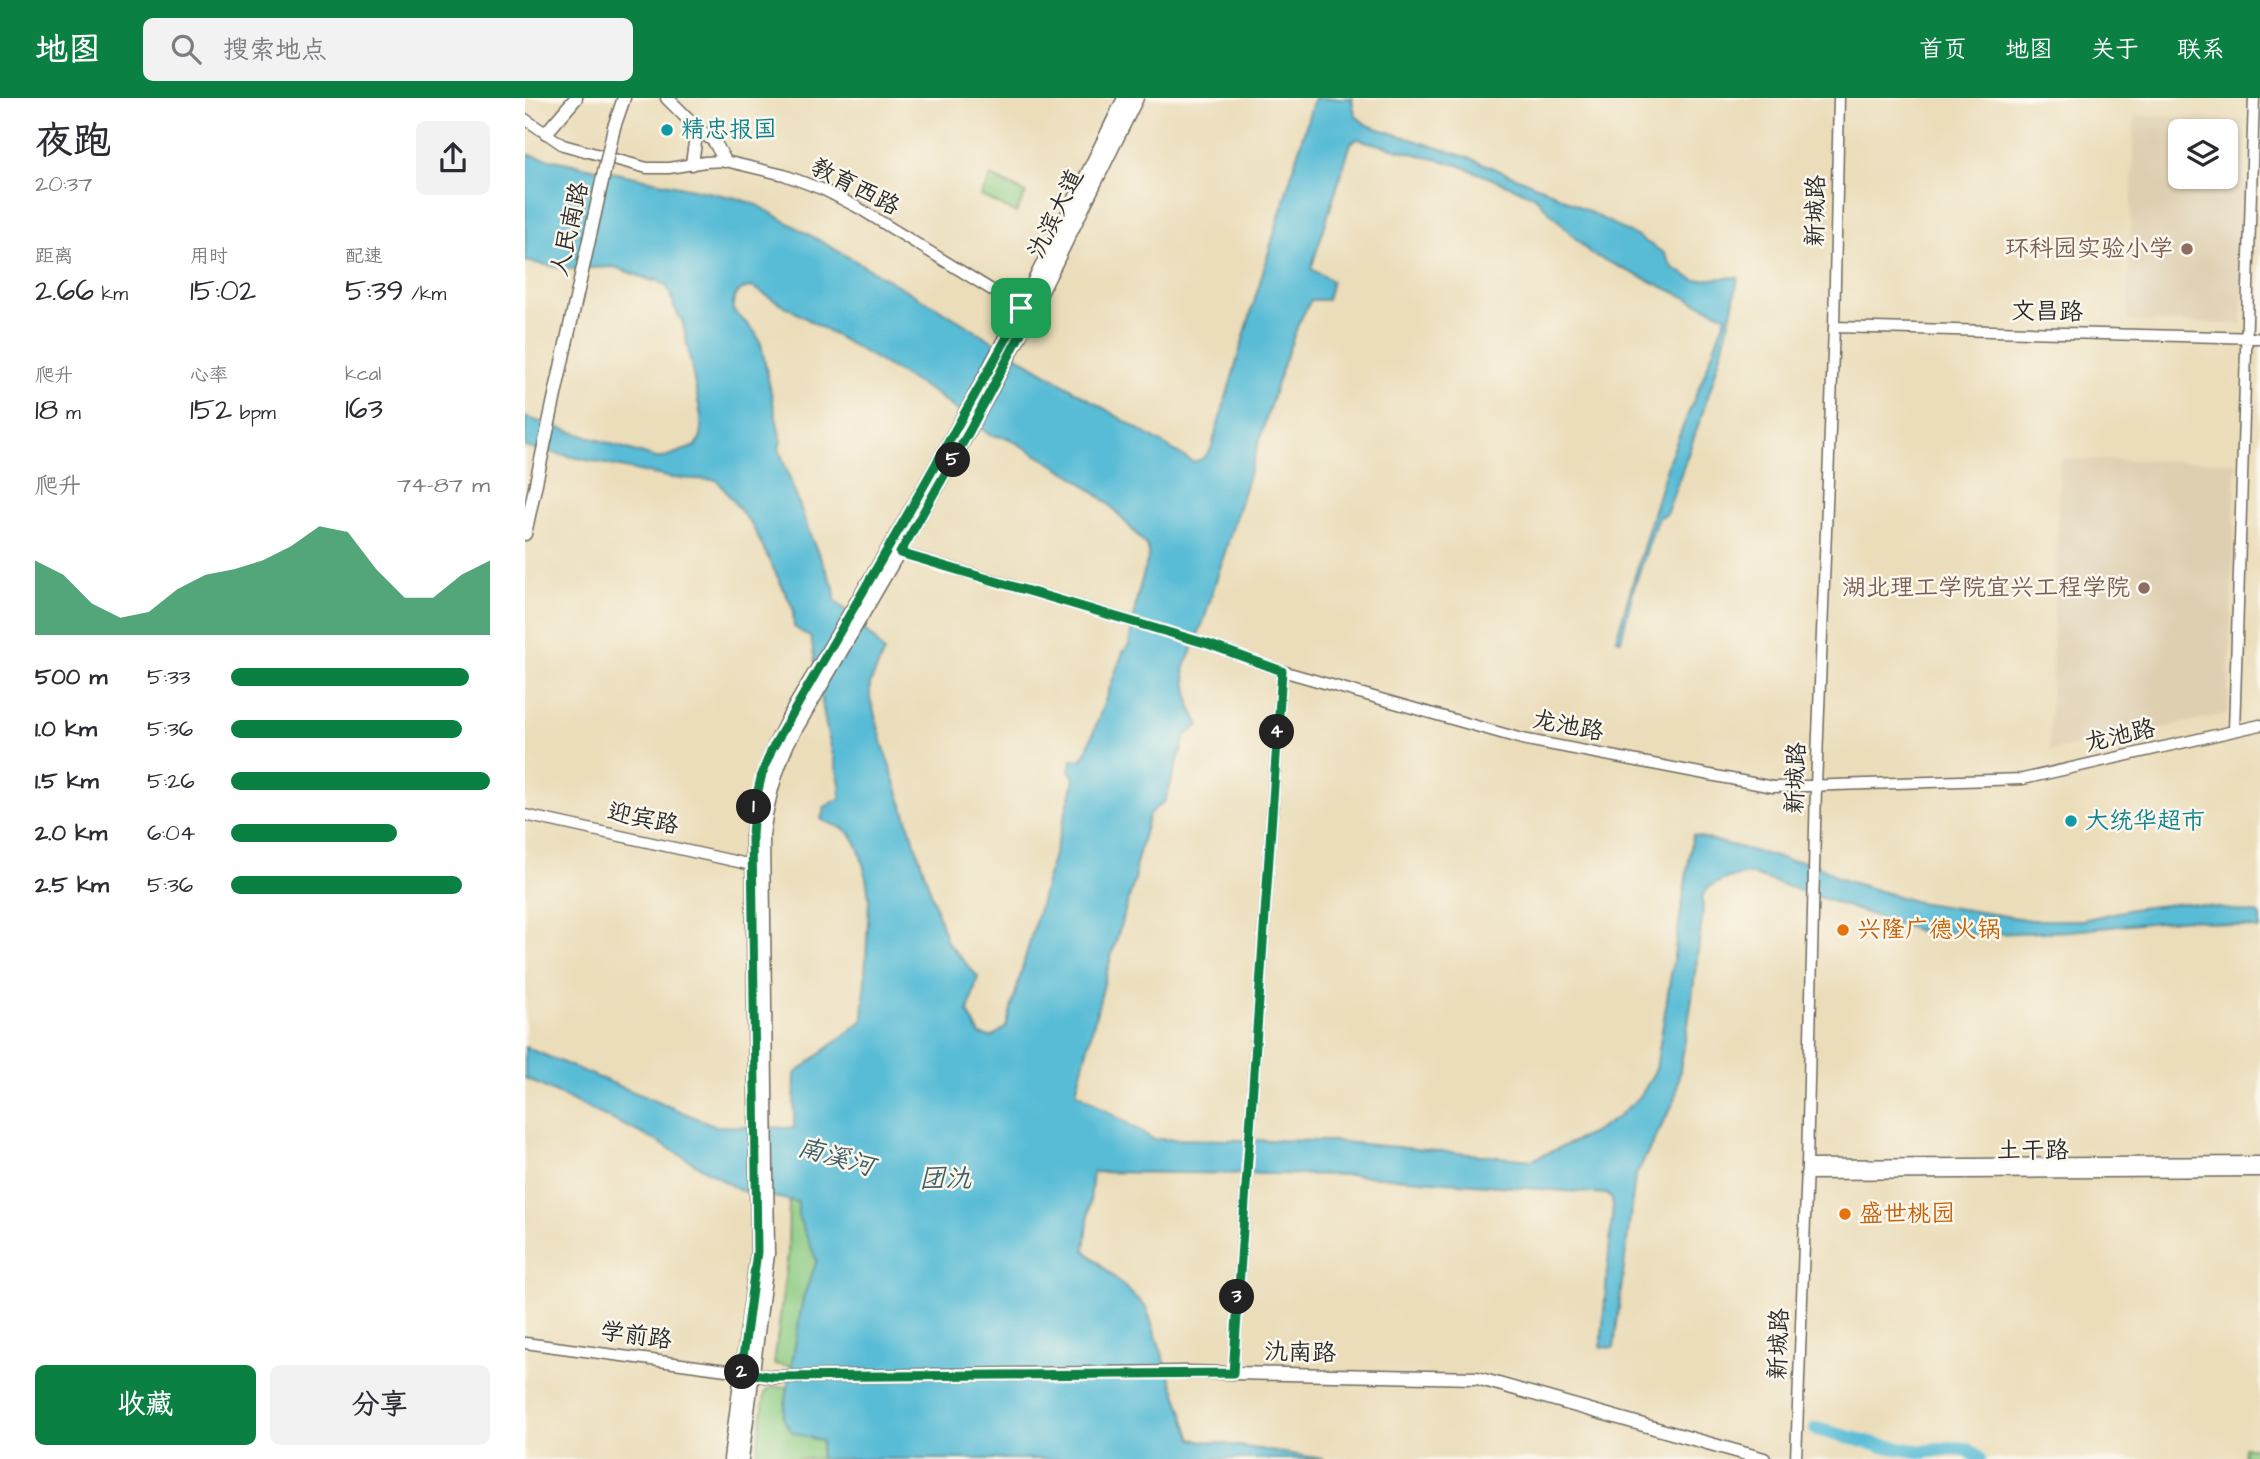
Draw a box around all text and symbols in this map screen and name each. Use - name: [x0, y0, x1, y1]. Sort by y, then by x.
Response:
- search box: [143, 18, 633, 81]
- text: 地图: [35, 27, 101, 73]
- icon: search: [167, 30, 205, 68]
- text: 搜索地点: [223, 32, 327, 68]
- text: 首页: [1919, 33, 1967, 67]
- text: 地图: [2005, 33, 2053, 67]
- text: 关于: [2091, 33, 2139, 67]
- text: 联系: [2177, 33, 2225, 67]
- place label: 精忠报国: [681, 113, 777, 147]
- text: 夜跑: [35, 116, 111, 168]
- map controls: [2168, 119, 2238, 189]
- button: layers: [2168, 119, 2238, 189]
- button: share: [416, 121, 490, 195]
- marker: 精忠报国: [659, 122, 675, 138]
- street label: 教育西路: [805, 150, 905, 224]
- street label: 氿滨大道: [1020, 163, 1092, 265]
- text: 20:37: [35, 168, 92, 200]
- street label: 新城路: [1798, 175, 1834, 247]
- street label: 人民南路: [543, 178, 597, 280]
- place label: 环科园实验小学: [2005, 232, 2173, 266]
- marker: 环科园实验小学: [2179, 241, 2195, 257]
- text: 距离: [35, 243, 73, 270]
- text: 用时: [190, 243, 228, 270]
- text: 配速: [345, 243, 383, 270]
- text: 2.66: [35, 270, 94, 312]
- text: 15:02: [190, 270, 256, 312]
- text: 5:39: [345, 270, 404, 312]
- pin: [991, 278, 1051, 338]
- text: km: [94, 281, 128, 308]
- text: /km: [404, 281, 446, 308]
- icon: arrive: [1002, 289, 1040, 327]
- street label: 文昌路: [2011, 294, 2083, 330]
- text: kcal: [345, 361, 381, 388]
- text: 爬升: [35, 362, 73, 389]
- text: 心率: [190, 362, 228, 389]
- text: 163: [345, 388, 383, 430]
- text: 18: [35, 389, 58, 431]
- text: 152: [190, 389, 232, 431]
- text: m: [58, 400, 81, 427]
- text: bpm: [232, 400, 276, 427]
- pin: 5: [935, 442, 971, 478]
- text: 5: [946, 446, 959, 473]
- text: 74–87 m: [397, 469, 490, 501]
- text: 爬升: [35, 470, 81, 502]
- place label: 湖北理工学院宜兴工程学院: [1842, 571, 2130, 605]
- marker: 湖北理工学院宜兴工程学院: [2136, 580, 2152, 596]
- text: 500 m: [35, 661, 107, 693]
- text: 5:33: [147, 661, 191, 693]
- street label: 龙池路: [1529, 702, 1607, 750]
- street label: 龙池路: [2081, 711, 2159, 761]
- text: 1.0 km: [35, 713, 97, 745]
- text: 5:36: [147, 713, 193, 745]
- pin: 4: [1259, 714, 1295, 750]
- text: 4: [1270, 718, 1283, 745]
- street label: 新城路: [1778, 741, 1814, 815]
- text: 1.5 km: [35, 765, 99, 797]
- text: 5:26: [147, 765, 195, 797]
- pin: 1: [737, 790, 771, 824]
- text: 1: [752, 793, 755, 820]
- street label: 迎宾路: [604, 795, 682, 843]
- place label: 大统华超市: [2085, 804, 2205, 838]
- marker: 大统华超市: [2063, 813, 2079, 829]
- text: 2.0 km: [35, 817, 107, 849]
- text: 6:04: [147, 817, 195, 849]
- text: 2.5 km: [35, 869, 109, 901]
- text: 5:36: [147, 869, 193, 901]
- place label: 兴隆广德火锅: [1857, 913, 2001, 947]
- marker: 兴隆广德火锅: [1835, 922, 1851, 938]
- water label: 南溪河: [794, 1129, 882, 1186]
- street label: 土干路: [1997, 1134, 2069, 1168]
- water label: 团氿: [919, 1161, 972, 1197]
- place label: 盛世桃园: [1859, 1197, 1955, 1231]
- marker: 盛世桃园: [1837, 1206, 1853, 1222]
- pin: 3: [1219, 1280, 1255, 1314]
- text: 3: [1232, 1283, 1241, 1310]
- street label: 新城路: [1761, 1307, 1797, 1381]
- street label: 学前路: [598, 1314, 674, 1358]
- street label: 氿南路: [1264, 1335, 1336, 1371]
- pin: 2: [725, 1354, 759, 1390]
- text: 2: [736, 1358, 747, 1385]
- button: 收藏: [35, 1365, 256, 1445]
- button: 分享: [270, 1365, 490, 1445]

